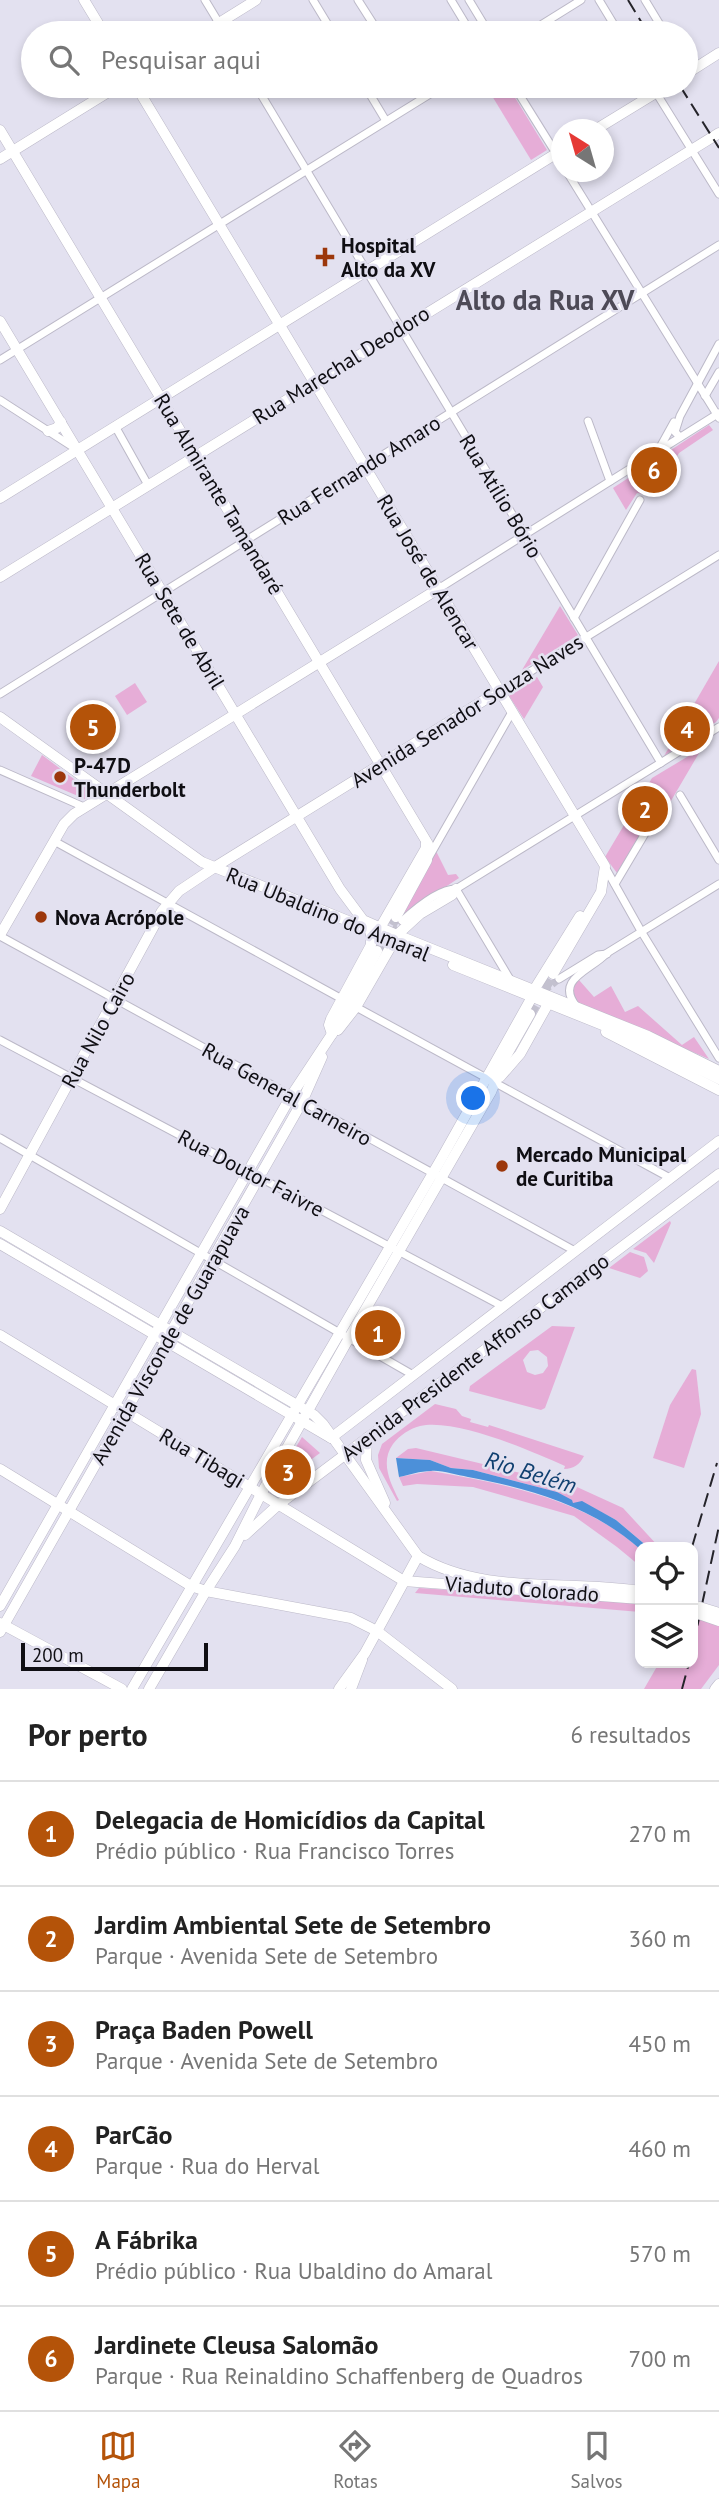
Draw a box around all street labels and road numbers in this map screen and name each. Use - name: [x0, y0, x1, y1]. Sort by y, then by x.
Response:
- street label: Rua Marechal Deodoro: [247, 300, 435, 430]
- street label: Rua Almirante Tamandaré: [148, 388, 290, 600]
- street label: Rua Fernando Amaro: [272, 409, 446, 531]
- street label: Rua Atílio Bório: [453, 429, 549, 563]
- street label: Rua José de Alencar: [371, 489, 485, 655]
- street label: Rua Sete de Abril: [129, 548, 231, 694]
- street label: Avenida Senador Souza Naves: [346, 628, 588, 794]
- street label: Rua Ubaldino do Amaral: [222, 861, 434, 967]
- street label: Rua Nilo Cairo: [55, 967, 141, 1093]
- street label: Rua General Carneiro: [197, 1036, 377, 1152]
- street label: Rua Doutor Faivre: [173, 1123, 329, 1223]
- street label: Avenida Visconde de Guarapuava: [85, 1201, 255, 1469]
- street label: Avenida Presidente Affonso Camargo: [336, 1247, 614, 1467]
- street label: Rua Tibagi: [154, 1422, 250, 1494]
- street label: Viaduto Colorado: [443, 1570, 600, 1608]

